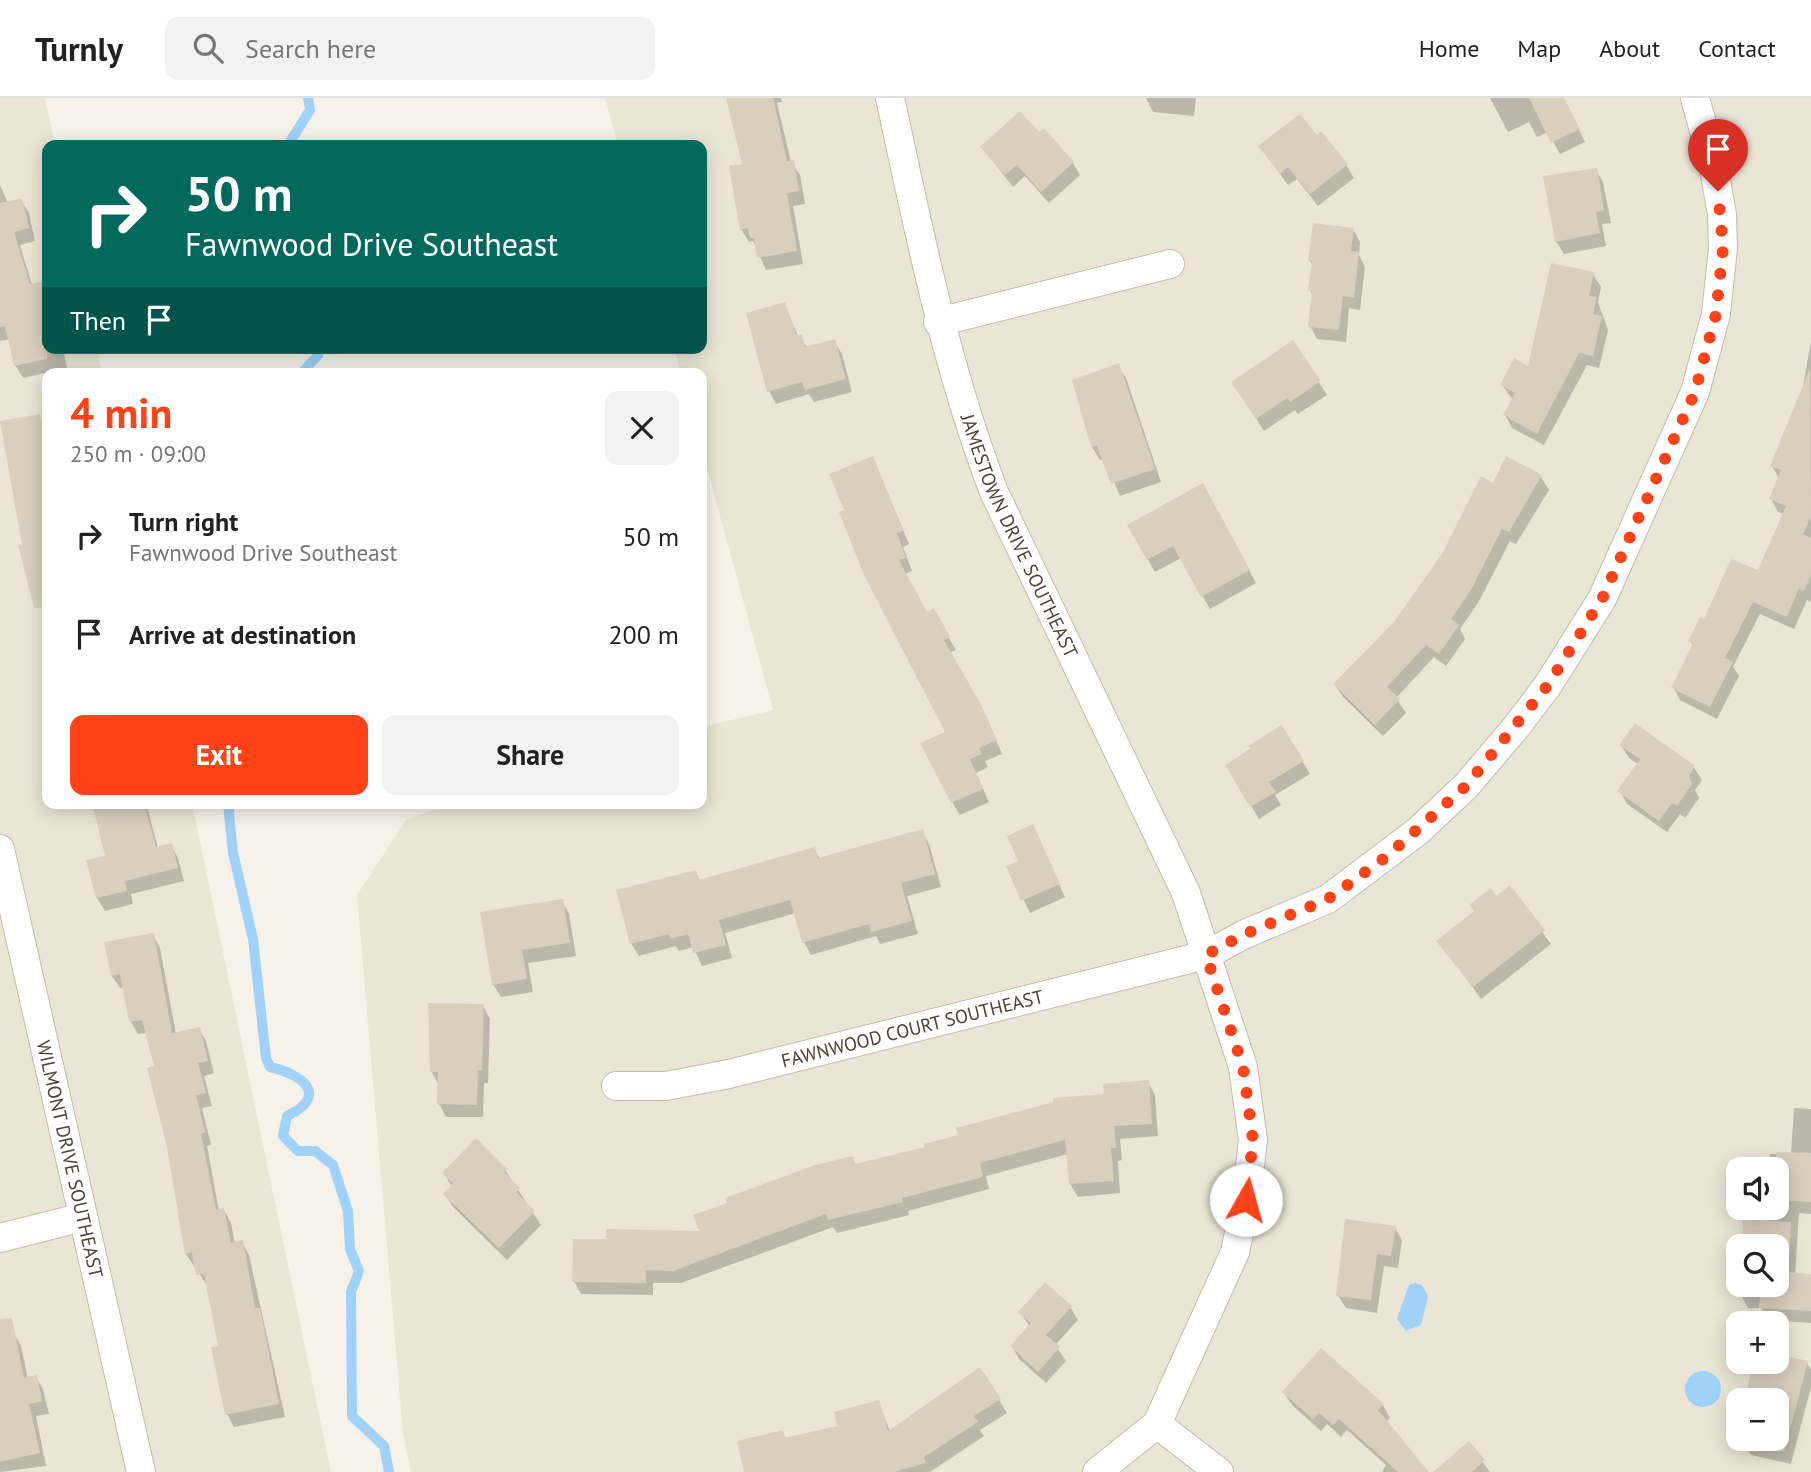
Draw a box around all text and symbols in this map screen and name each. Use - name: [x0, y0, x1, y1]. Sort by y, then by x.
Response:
- search box: [165, 17, 655, 80]
- text: Turnly: [35, 27, 123, 70]
- icon: search: [189, 29, 227, 67]
- text: Search here: [245, 32, 376, 65]
- text: Home: [1419, 33, 1479, 64]
- text: Map: [1517, 33, 1561, 64]
- text: About: [1599, 33, 1660, 64]
- text: Contact: [1698, 33, 1776, 64]
- pin: [1688, 119, 1748, 191]
- icon: arrive: [1699, 130, 1737, 168]
- text: 50 m: [185, 161, 292, 225]
- icon: right: [70, 168, 161, 259]
- text: Fawnwood Drive Southeast: [185, 223, 558, 265]
- icon: arrive: [140, 301, 178, 339]
- text: Then: [70, 304, 126, 337]
- text: 4 min: [70, 385, 172, 440]
- button: close: [605, 391, 679, 465]
- street label: JAMESTOWN DRIVE SOUTHEAST: [955, 410, 1084, 662]
- text: 250 m · 09:00: [70, 439, 206, 468]
- text: Turn right: [129, 505, 238, 538]
- icon: right: [70, 517, 108, 555]
- text: 50 m: [623, 520, 679, 553]
- text: Fawnwood Drive Southeast: [129, 538, 397, 567]
- icon: arrive: [70, 615, 108, 653]
- text: Arrive at destination: [129, 618, 356, 651]
- text: 200 m: [608, 618, 679, 651]
- button: Exit: [70, 715, 368, 795]
- button: Share: [382, 715, 679, 795]
- street label: FAWNWOOD COURT SOUTHEAST: [779, 984, 1046, 1073]
- street label: WILMONT DRIVE SOUTHEAST: [32, 1038, 109, 1281]
- map controls: [1726, 1157, 1789, 1451]
- button: sound: [1726, 1157, 1789, 1220]
- position arrow: [1209, 1163, 1283, 1237]
- button: search: [1726, 1234, 1789, 1297]
- button: +: [1726, 1311, 1789, 1374]
- button: −: [1726, 1388, 1789, 1451]

